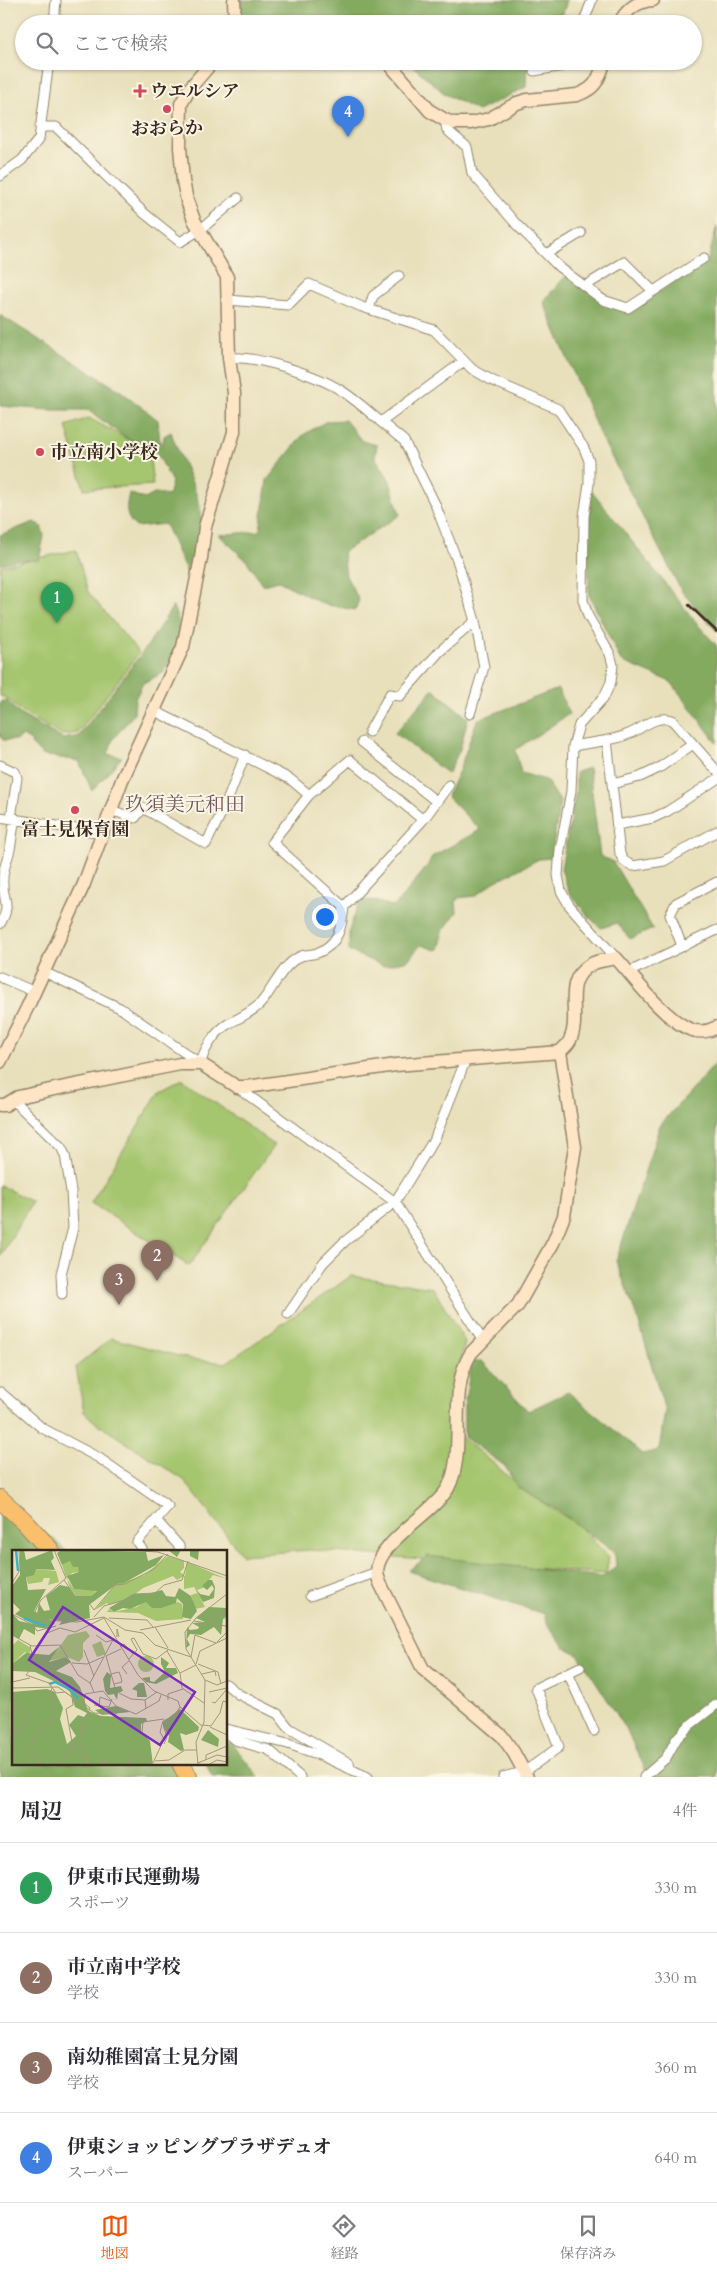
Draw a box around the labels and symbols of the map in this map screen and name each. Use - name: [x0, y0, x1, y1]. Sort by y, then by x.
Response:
- place label: ウエルシア: [150, 79, 240, 104]
- marker: ウエルシア: [134, 85, 146, 97]
- pin: 4: [332, 96, 364, 137]
- marker: おおらか: [161, 103, 173, 115]
- place label: おおらか: [131, 116, 203, 141]
- place label: 市立南小学校: [50, 440, 158, 465]
- marker: 市立南小学校: [34, 446, 46, 458]
- pin: 1: [41, 582, 73, 623]
- district label: 玖須美元和田: [125, 791, 245, 818]
- marker: 富士見保育園: [69, 804, 81, 816]
- place label: 富士見保育園: [21, 817, 129, 842]
- your location: [312, 904, 338, 930]
- pin: 2: [141, 1240, 173, 1281]
- pin: 3: [103, 1264, 135, 1305]
- inset map: [12, 1550, 228, 1764]

